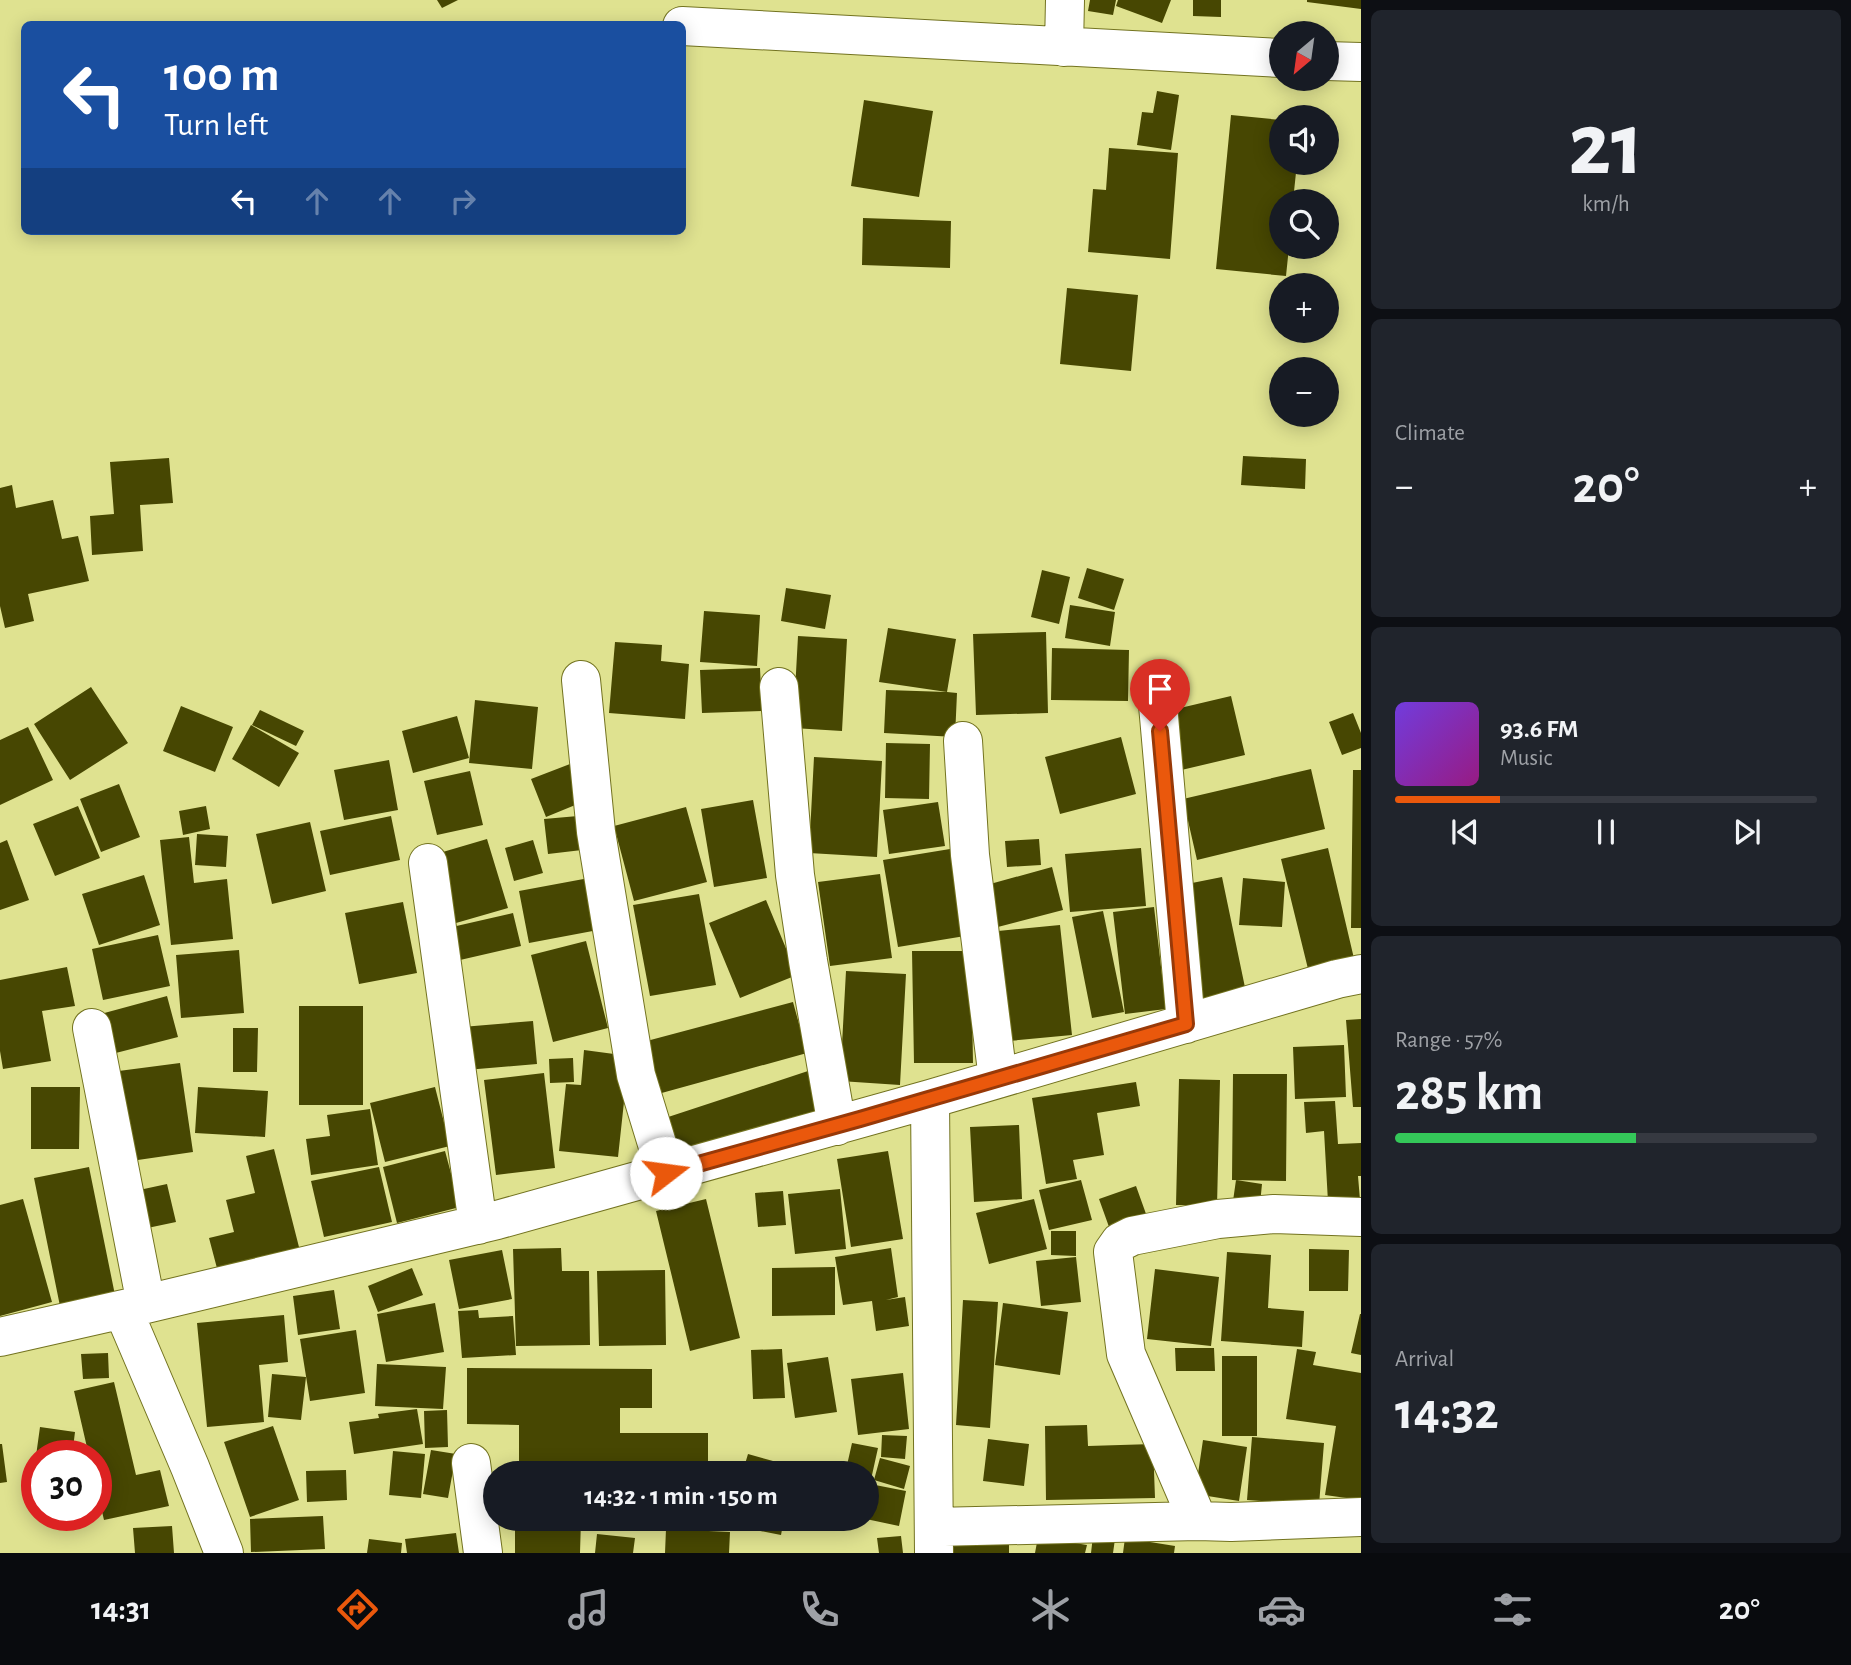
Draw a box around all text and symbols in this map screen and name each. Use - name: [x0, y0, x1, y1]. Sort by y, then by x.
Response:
- north arrow: [1269, 21, 1339, 91]
- map controls: [1269, 21, 1339, 427]
- icon: left: [49, 49, 140, 140]
- text: 100 m: [164, 51, 280, 100]
- text: 21: [1568, 100, 1644, 191]
- button: sound: [1269, 105, 1339, 175]
- text: Turn left: [164, 109, 268, 141]
- icon: left: [225, 182, 263, 220]
- icon: ahead: [298, 182, 336, 220]
- icon: ahead: [371, 182, 409, 220]
- icon: right: [444, 182, 482, 220]
- button: search: [1269, 189, 1339, 259]
- text: km/h: [1582, 193, 1630, 216]
- button: +: [1269, 273, 1339, 343]
- button: −: [1269, 357, 1339, 427]
- text: Climate: [1395, 422, 1465, 445]
- text: 20°: [1573, 460, 1639, 512]
- text: −: [1395, 468, 1413, 506]
- text: +: [1799, 468, 1817, 506]
- pin: [1130, 659, 1190, 731]
- icon: arrive: [1141, 670, 1179, 708]
- text: 93.6 FM: [1500, 716, 1579, 742]
- text: Music: [1500, 747, 1552, 770]
- icon: previous: [1446, 813, 1484, 851]
- icon: pause: [1587, 813, 1625, 851]
- icon: next: [1728, 813, 1766, 851]
- text: Range · 57%: [1395, 1029, 1502, 1052]
- text: 285 km: [1395, 1067, 1543, 1119]
- position arrow: [629, 1136, 703, 1210]
- text: Arrival: [1395, 1348, 1454, 1371]
- text: 14:32: [1395, 1386, 1499, 1438]
- speed limit sign: 30: [21, 1440, 112, 1531]
- text: 14:32 · 1 min · 150 m: [584, 1483, 778, 1509]
- icon: directions: [333, 1585, 382, 1634]
- icon: music: [564, 1585, 613, 1634]
- icon: phone: [795, 1585, 844, 1634]
- icon: climate: [1026, 1585, 1075, 1634]
- icon: car: [1257, 1585, 1306, 1634]
- icon: filters: [1488, 1585, 1537, 1634]
- text: 14:31: [91, 1593, 151, 1625]
- text: 20°: [1719, 1593, 1760, 1625]

